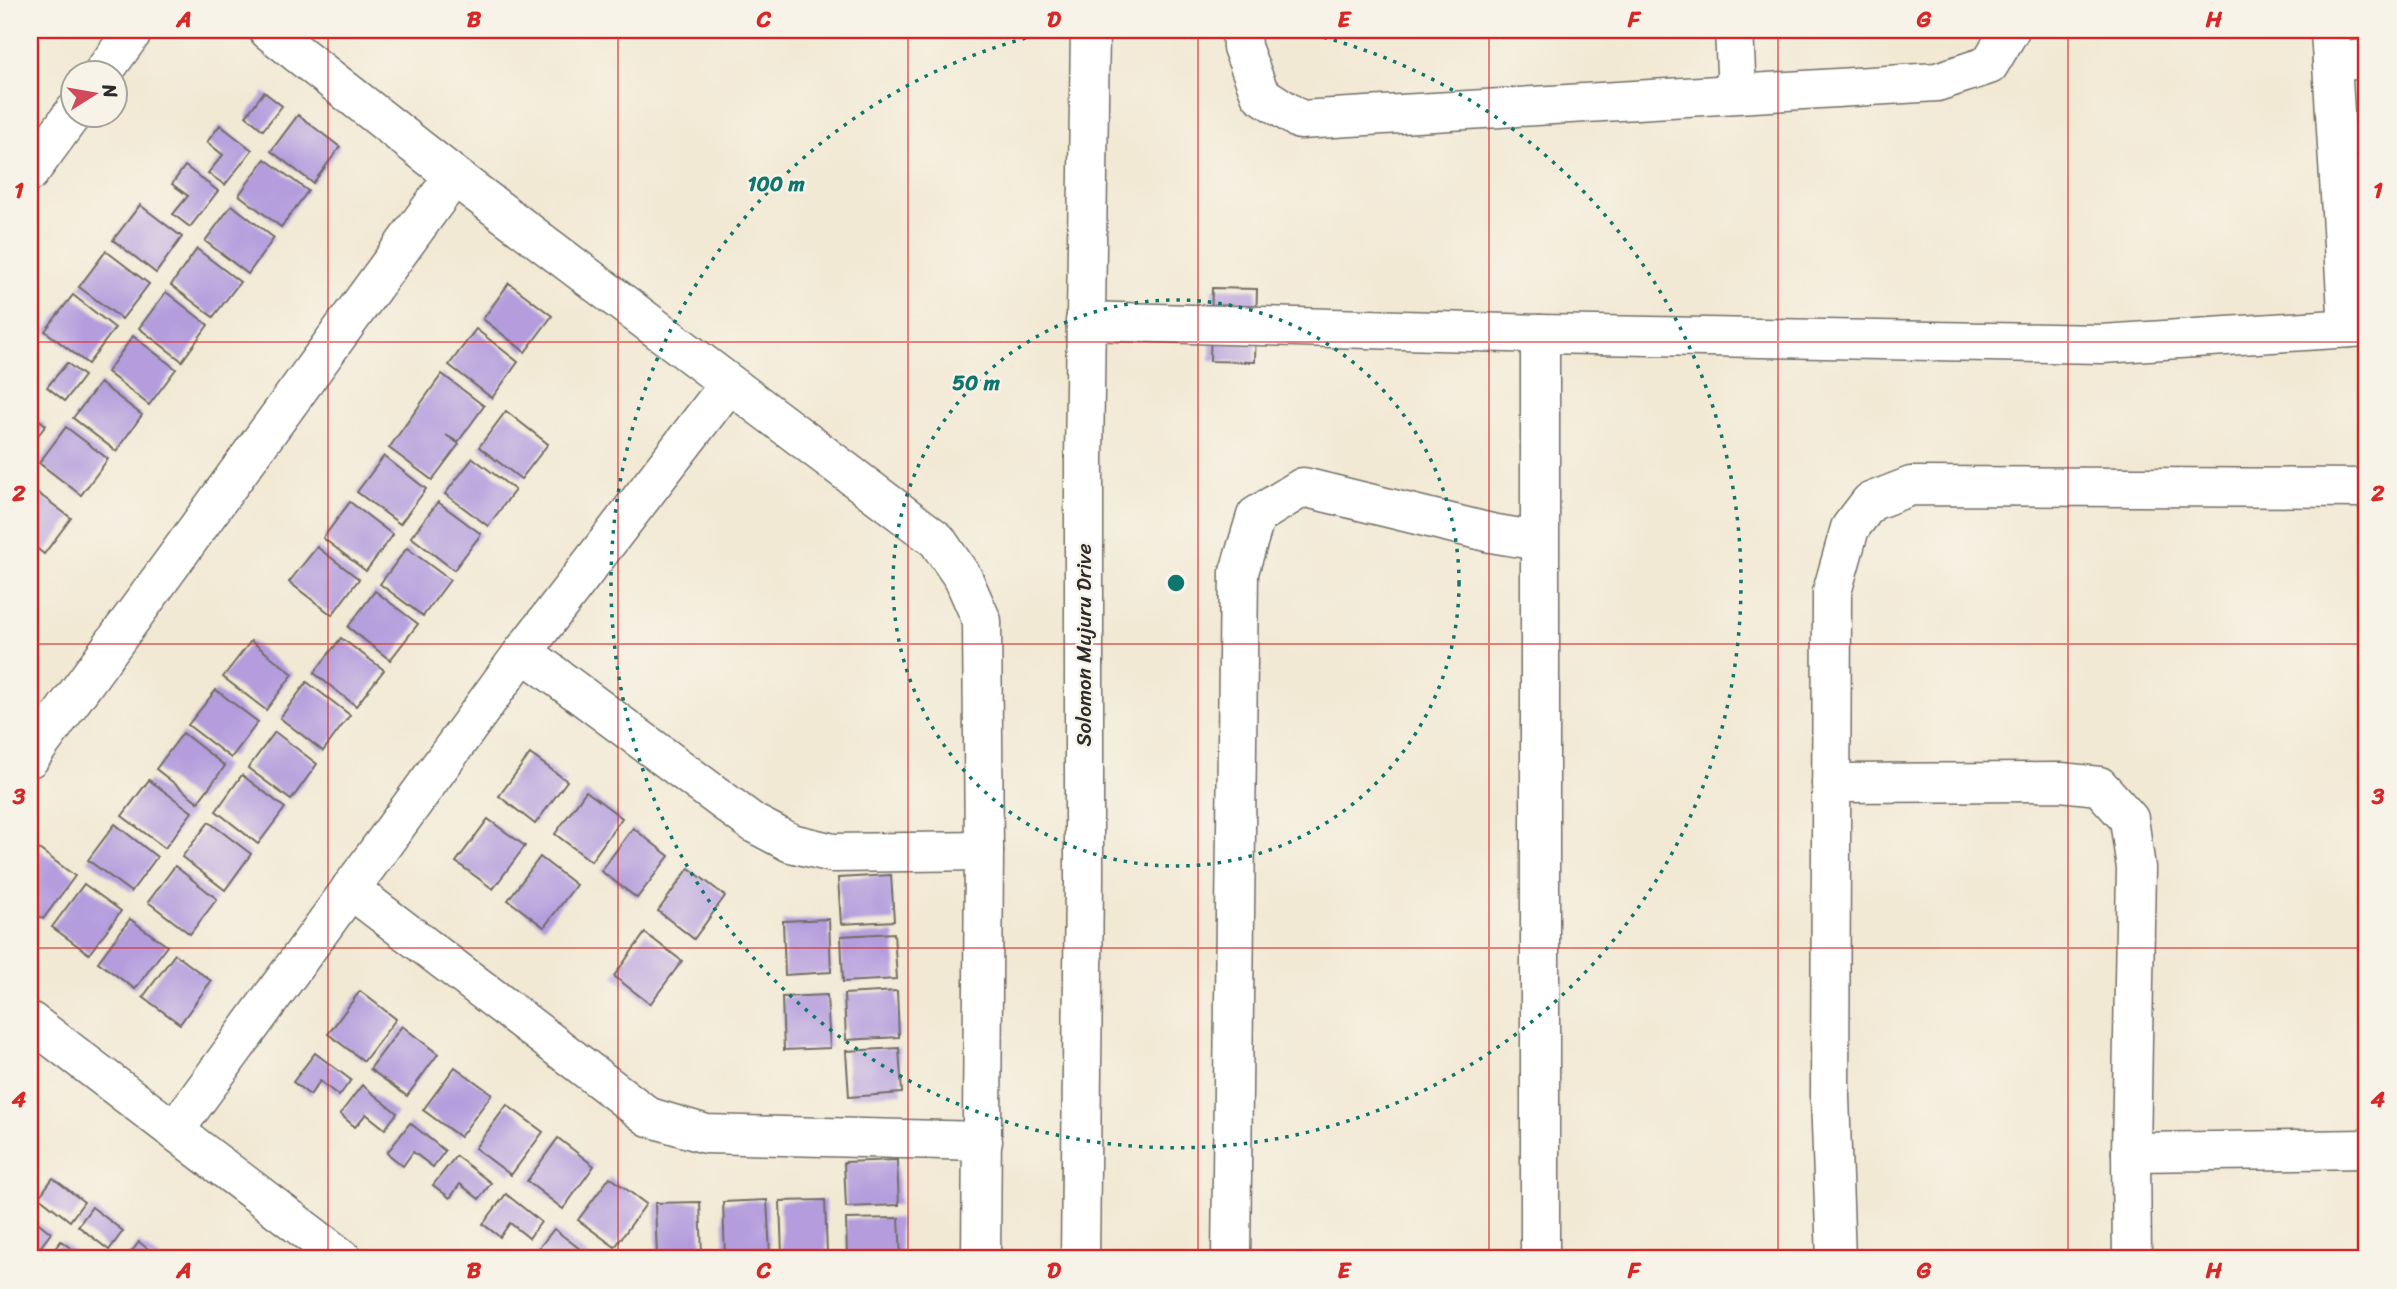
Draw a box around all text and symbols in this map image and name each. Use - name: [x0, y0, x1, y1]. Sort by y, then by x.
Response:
- text: A: [175, 0, 192, 40]
- text: B: [467, 0, 482, 40]
- text: C: [756, 0, 772, 40]
- text: D: [1047, 0, 1062, 40]
- text: E: [1338, 0, 1353, 40]
- text: F: [1627, 0, 1642, 40]
- text: G: [1916, 0, 1932, 40]
- text: H: [2205, 0, 2223, 40]
- north arrow: [60, 60, 130, 130]
- text: N: [93, 80, 128, 101]
- text: 100 m: [747, 165, 805, 203]
- text: 1: [14, 170, 24, 211]
- text: 1: [2373, 170, 2383, 211]
- text: 50 m: [952, 364, 1001, 402]
- text: 2: [11, 473, 26, 514]
- text: 2: [2370, 473, 2385, 514]
- street label: Solomon Mujuru Drive: [1065, 543, 1103, 747]
- centre of rings: [1164, 571, 1188, 595]
- text: 3: [12, 776, 26, 817]
- text: 3: [2371, 776, 2385, 817]
- text: 4: [11, 1079, 27, 1120]
- text: 4: [2370, 1079, 2386, 1120]
- text: A: [175, 1250, 192, 1289]
- text: B: [467, 1250, 482, 1289]
- text: C: [756, 1250, 772, 1289]
- text: D: [1047, 1250, 1062, 1289]
- text: E: [1338, 1250, 1353, 1289]
- text: F: [1627, 1250, 1642, 1289]
- text: G: [1916, 1250, 1932, 1289]
- text: H: [2205, 1250, 2223, 1289]

